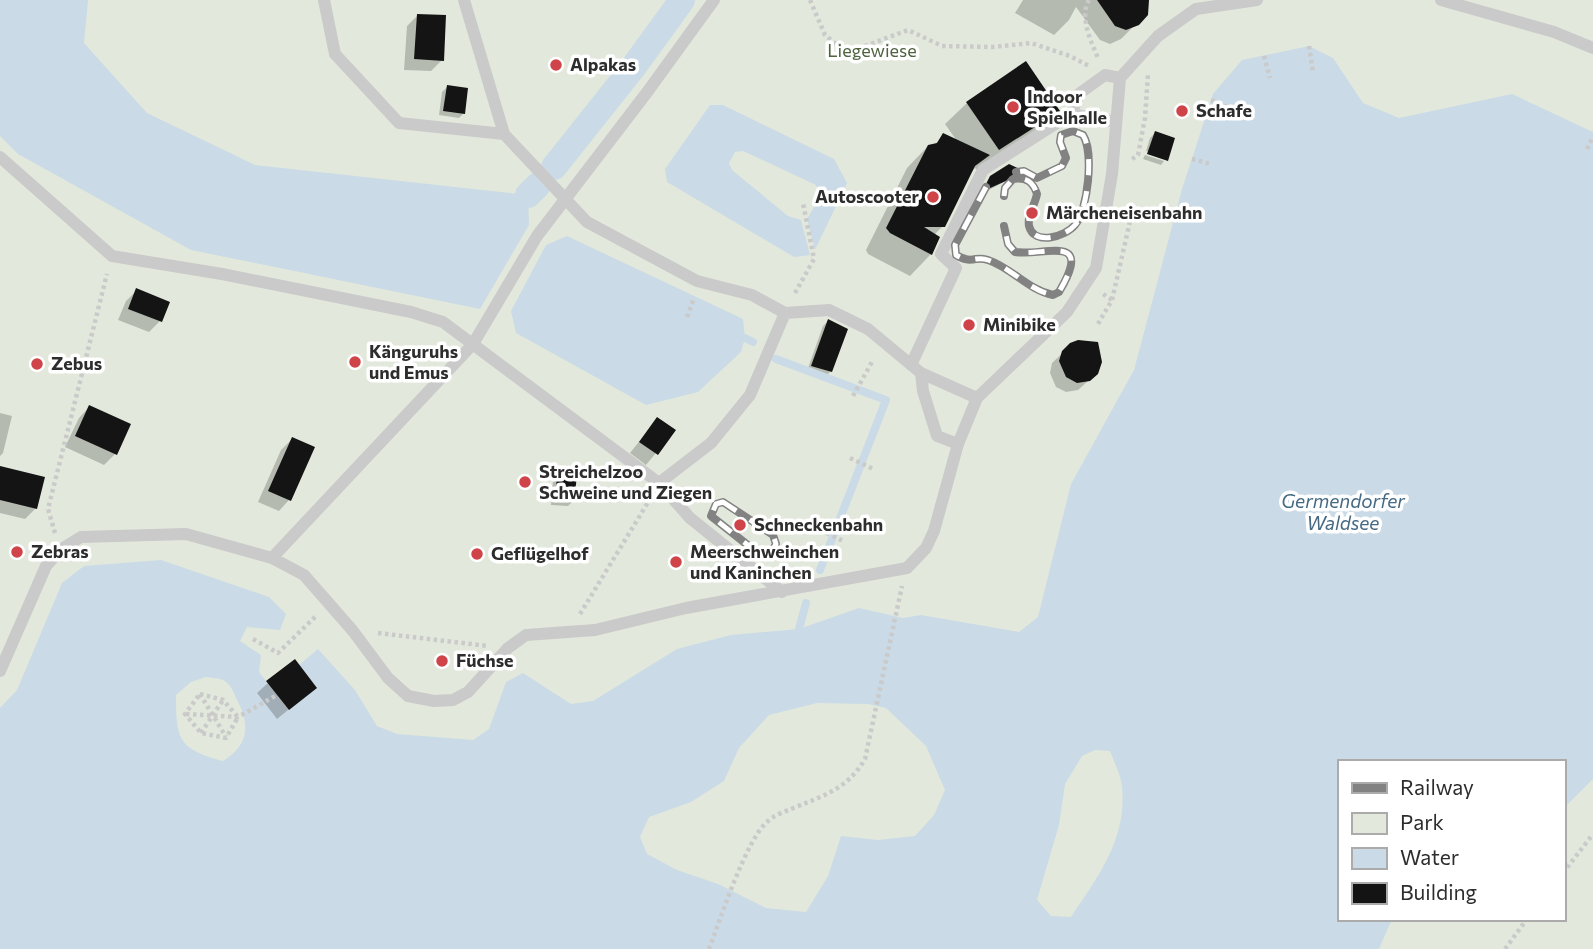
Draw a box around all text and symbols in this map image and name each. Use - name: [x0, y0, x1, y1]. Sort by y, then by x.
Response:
- park label: Liegewiese: [827, 39, 917, 61]
- place label: Alpakas: [570, 53, 636, 75]
- marker: Alpakas: [548, 57, 564, 73]
- place label: Indoor Spielhalle: [1027, 85, 1107, 128]
- marker: Indoor Spielhalle: [1005, 99, 1021, 115]
- place label: Schafe: [1196, 99, 1252, 121]
- marker: Schafe: [1174, 103, 1190, 119]
- place label: Autoscooter: [815, 185, 920, 207]
- marker: Autoscooter: [925, 189, 941, 205]
- place label: Märcheneisenbahn: [1046, 201, 1203, 223]
- marker: Märcheneisenbahn: [1024, 205, 1040, 221]
- place label: Minibike: [983, 313, 1056, 335]
- marker: Minibike: [961, 317, 977, 333]
- place label: Känguruhs und Emus: [369, 340, 458, 383]
- place label: Zebus: [51, 352, 102, 374]
- marker: Känguruhs und Emus: [347, 354, 363, 370]
- marker: Zebus: [29, 356, 45, 372]
- place label: Streichelzoo Schweine und Ziegen: [539, 460, 712, 503]
- marker: Streichelzoo Schweine und Ziegen: [517, 474, 533, 490]
- water label: Germendorfer Waldsee: [1281, 489, 1406, 534]
- place label: Schneckenbahn: [754, 513, 883, 535]
- marker: Schneckenbahn: [732, 517, 748, 533]
- place label: Zebras: [31, 540, 89, 562]
- place label: Meerschweinchen und Kaninchen: [690, 540, 839, 583]
- place label: Geflügelhof: [491, 542, 589, 564]
- marker: Zebras: [9, 544, 25, 560]
- marker: Geflügelhof: [469, 546, 485, 562]
- marker: Meerschweinchen und Kaninchen: [668, 554, 684, 570]
- place label: Füchse: [456, 649, 514, 671]
- marker: Füchse: [434, 653, 450, 669]
- legend: [1338, 760, 1565, 921]
- text: Railway: [1400, 774, 1474, 799]
- text: Park: [1400, 809, 1444, 834]
- text: Water: [1400, 844, 1459, 869]
- text: Building: [1400, 879, 1477, 904]

